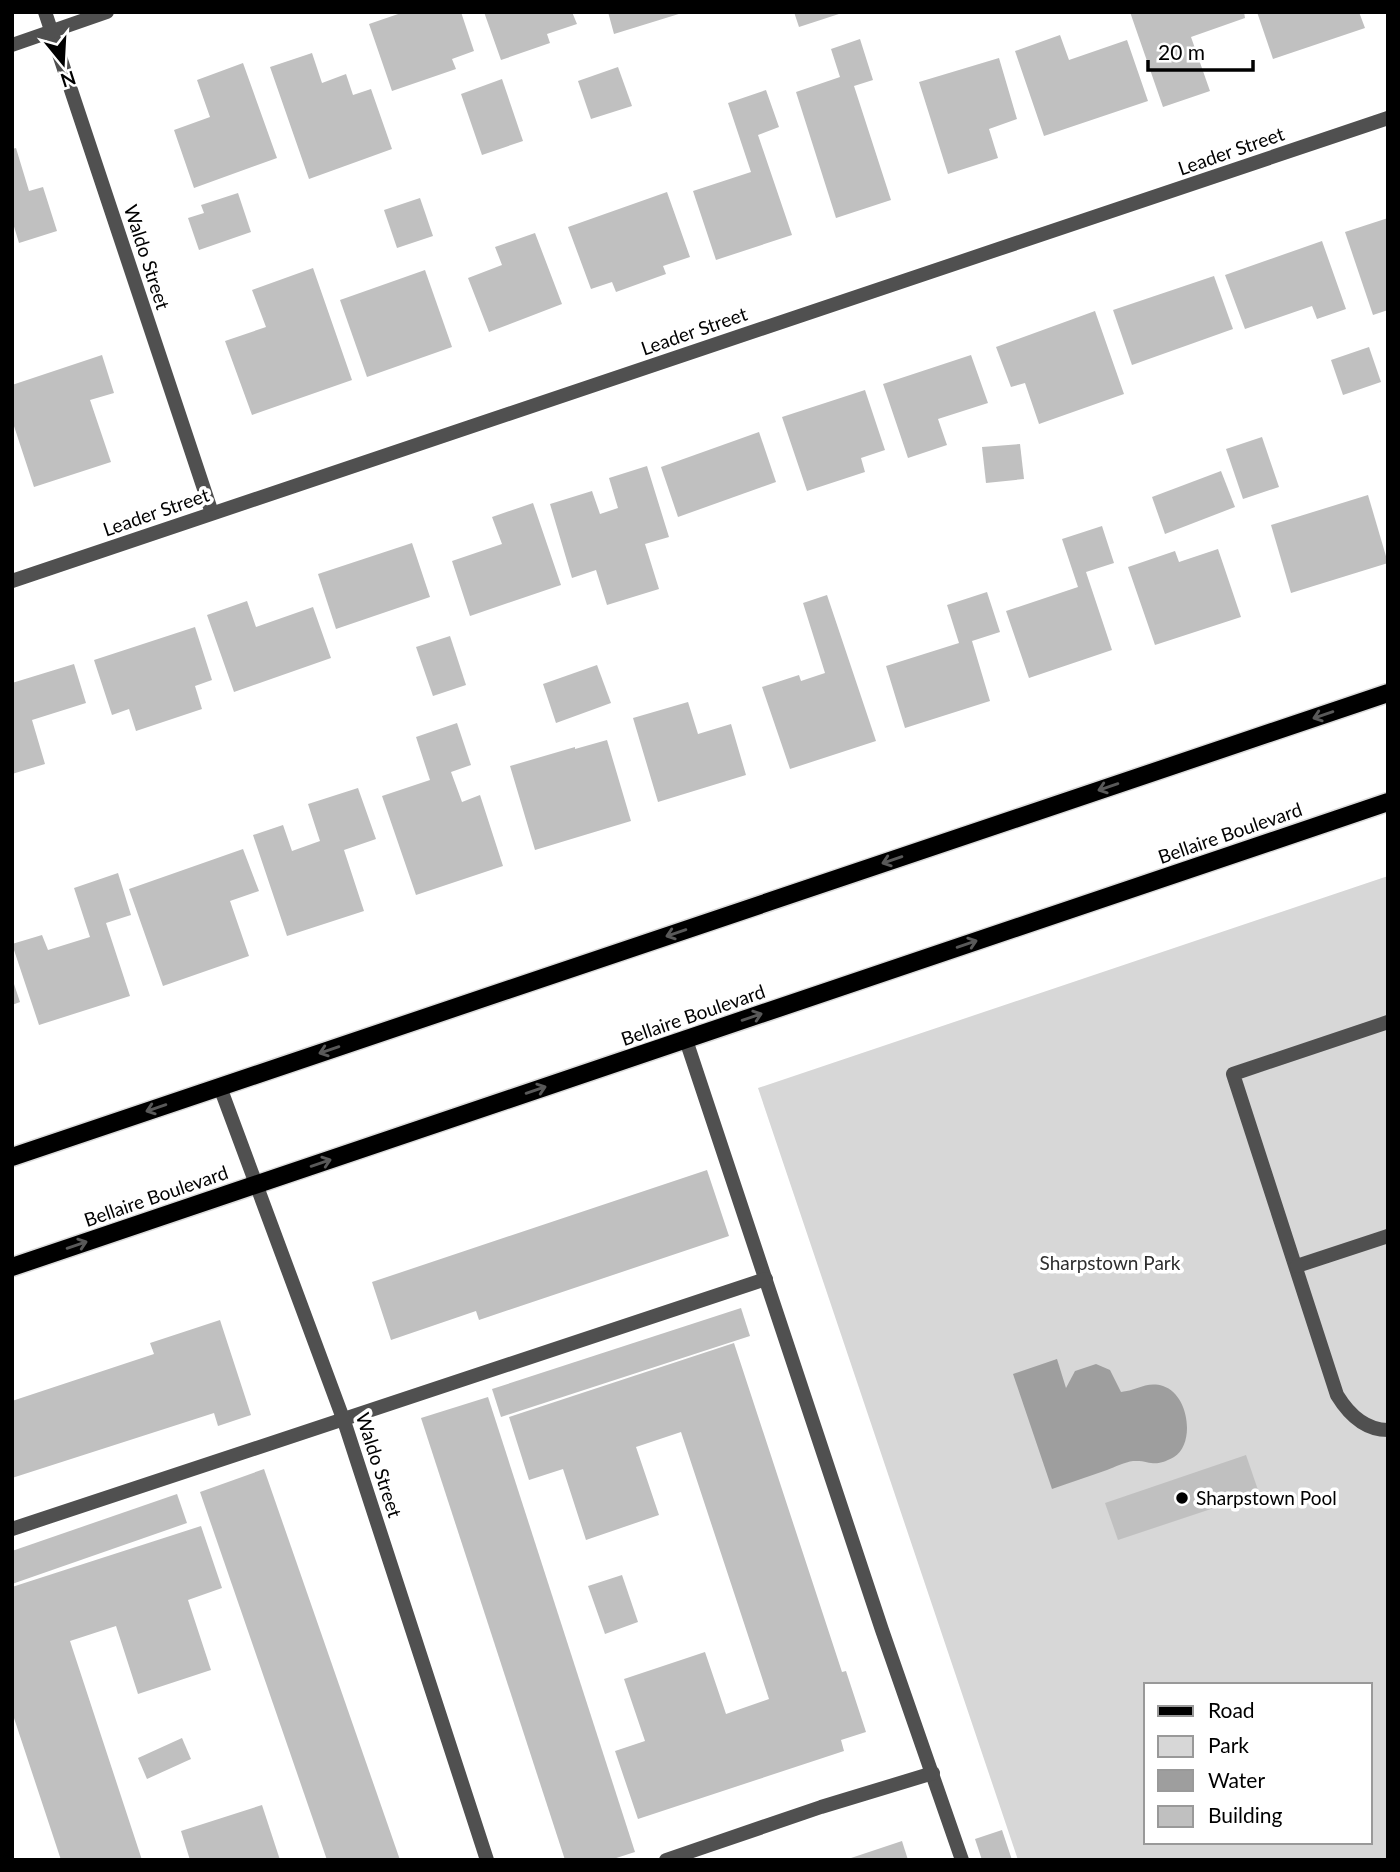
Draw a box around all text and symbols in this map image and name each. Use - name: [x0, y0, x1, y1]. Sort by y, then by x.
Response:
- north arrow: [28, 28, 98, 98]
- scale bar: [1148, 28, 1253, 72]
- text: 20 m: [1158, 39, 1205, 64]
- text: N: [58, 66, 79, 93]
- street label: Leader Street: [1175, 122, 1287, 179]
- street label: Waldo Street: [120, 202, 175, 312]
- street label: Leader Street: [638, 302, 750, 359]
- street label: Leader Street: [100, 483, 212, 540]
- one-way arrow: [1312, 709, 1334, 722]
- one-way arrow: [1097, 782, 1119, 794]
- street label: Bellaire Boulevard: [1155, 797, 1305, 868]
- one-way arrow: [881, 854, 903, 867]
- one-way arrow: [666, 928, 688, 940]
- one-way arrow: [956, 937, 978, 950]
- street label: Bellaire Boulevard: [618, 979, 768, 1050]
- one-way arrow: [740, 1010, 762, 1022]
- one-way arrow: [318, 1044, 340, 1057]
- one-way arrow: [525, 1083, 547, 1096]
- one-way arrow: [145, 1103, 167, 1116]
- one-way arrow: [309, 1156, 331, 1168]
- street label: Bellaire Boulevard: [81, 1160, 231, 1231]
- one-way arrow: [66, 1238, 88, 1251]
- park label: Sharpstown Park: [1040, 1251, 1181, 1274]
- street label: Waldo Street: [352, 1410, 407, 1520]
- place label: Sharpstown Pool: [1196, 1486, 1337, 1509]
- marker: Sharpstown Pool: [1174, 1490, 1190, 1506]
- legend: [1144, 1683, 1372, 1844]
- text: Road: [1208, 1697, 1255, 1722]
- text: Park: [1208, 1732, 1249, 1757]
- text: Water: [1208, 1767, 1265, 1792]
- text: Building: [1208, 1802, 1283, 1827]

